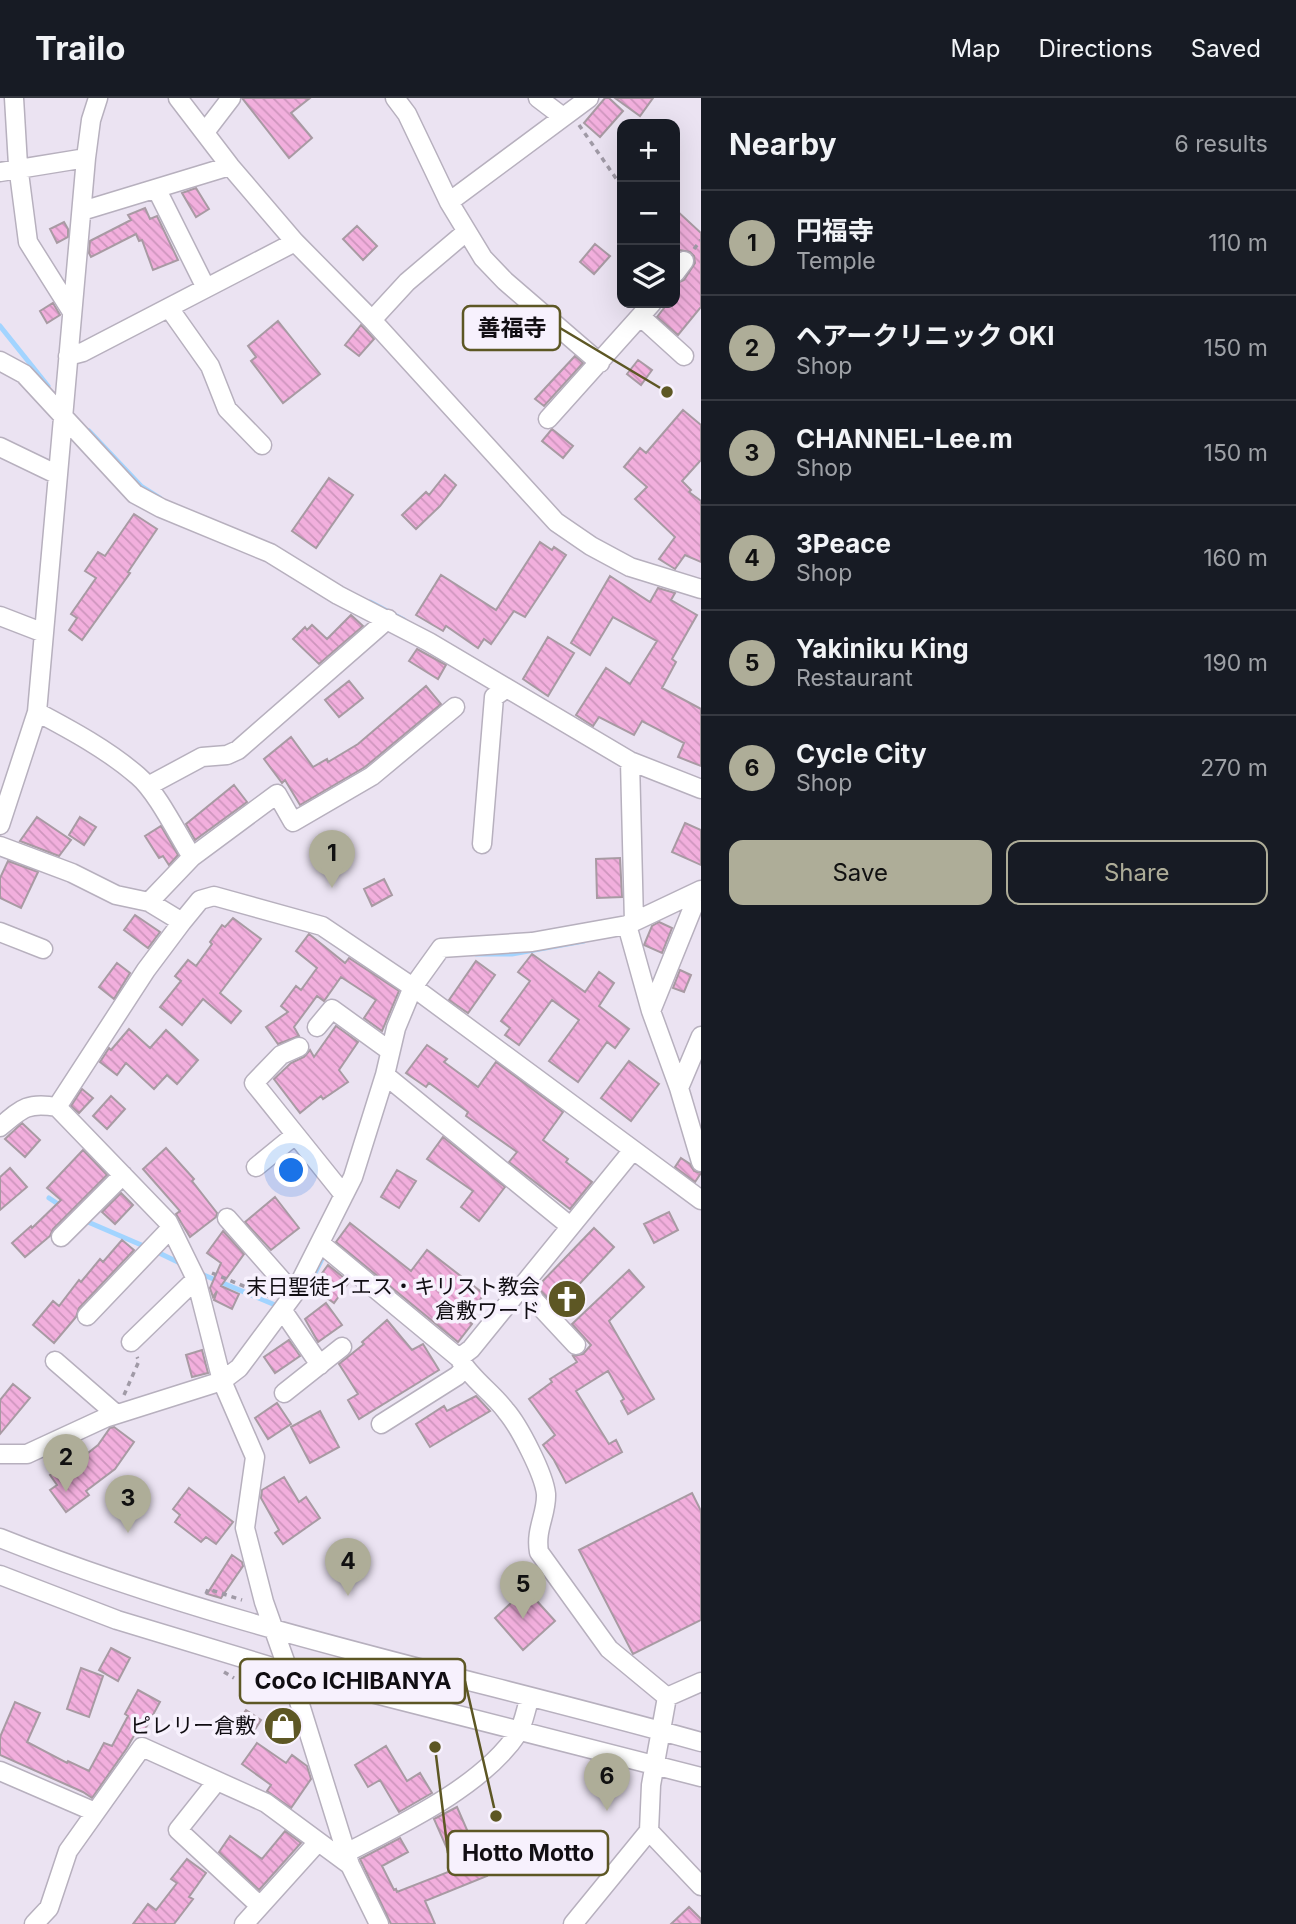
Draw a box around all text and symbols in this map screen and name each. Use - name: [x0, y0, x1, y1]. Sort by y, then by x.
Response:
- text: Trailo: [35, 28, 125, 68]
- text: Map: [951, 34, 1000, 63]
- text: Directions: [1038, 34, 1153, 63]
- text: Saved: [1191, 34, 1261, 63]
- map controls: [617, 119, 680, 308]
- button: +: [617, 119, 680, 182]
- text: Nearby: [729, 126, 837, 162]
- text: 6 results: [1174, 130, 1268, 158]
- button: −: [617, 182, 680, 245]
- text: 円福寺: [796, 215, 874, 246]
- text: 1: [747, 229, 757, 257]
- text: 110 m: [1208, 229, 1268, 257]
- button: layers: [617, 245, 680, 308]
- text: Temple: [796, 247, 876, 275]
- callout: 善福寺: [463, 306, 560, 350]
- text: 善福寺: [478, 314, 547, 342]
- text: ヘアークリニック OKI: [796, 320, 1055, 351]
- text: 2: [745, 334, 759, 362]
- text: 150 m: [1204, 334, 1268, 362]
- text: Shop: [796, 352, 852, 380]
- text: CHANNEL-Lee.m: [796, 423, 1013, 454]
- text: 3: [745, 439, 759, 467]
- text: 150 m: [1204, 439, 1268, 467]
- text: Shop: [796, 454, 852, 482]
- text: 3Peace: [796, 528, 891, 559]
- text: 4: [744, 544, 760, 572]
- text: 160 m: [1203, 544, 1268, 572]
- text: Shop: [796, 559, 852, 587]
- text: Yakiniku King: [796, 633, 969, 664]
- text: 5: [745, 649, 759, 677]
- text: 190 m: [1203, 649, 1268, 677]
- text: Restaurant: [796, 664, 913, 692]
- text: Cycle City: [796, 738, 927, 769]
- text: 6: [745, 754, 759, 782]
- text: 270 m: [1200, 754, 1268, 782]
- text: Shop: [796, 769, 852, 797]
- pin: 1: [309, 830, 355, 888]
- button: Save: [729, 840, 992, 905]
- button: Share: [1006, 840, 1268, 905]
- your location: [274, 1153, 308, 1187]
- place label: 末日聖徒イエス・キリスト教会 倉敷ワード: [246, 1274, 540, 1323]
- church icon: 末日聖徒イエス・キリスト教会 倉敷ワード: [546, 1278, 588, 1320]
- pin: 2: [43, 1434, 89, 1492]
- pin: 3: [105, 1475, 151, 1533]
- pin: 4: [325, 1538, 371, 1596]
- pin: 5: [500, 1561, 546, 1619]
- callout: CoCo ICHIBANYA: [240, 1659, 465, 1703]
- text: CoCo ICHIBANYA: [255, 1667, 451, 1695]
- shop icon: ピレリー倉敷: [262, 1705, 304, 1747]
- place label: ピレリー倉敷: [130, 1713, 256, 1738]
- pin: 6: [584, 1753, 630, 1811]
- callout: Hotto Motto: [448, 1831, 608, 1875]
- text: Hotto Motto: [462, 1839, 594, 1867]

